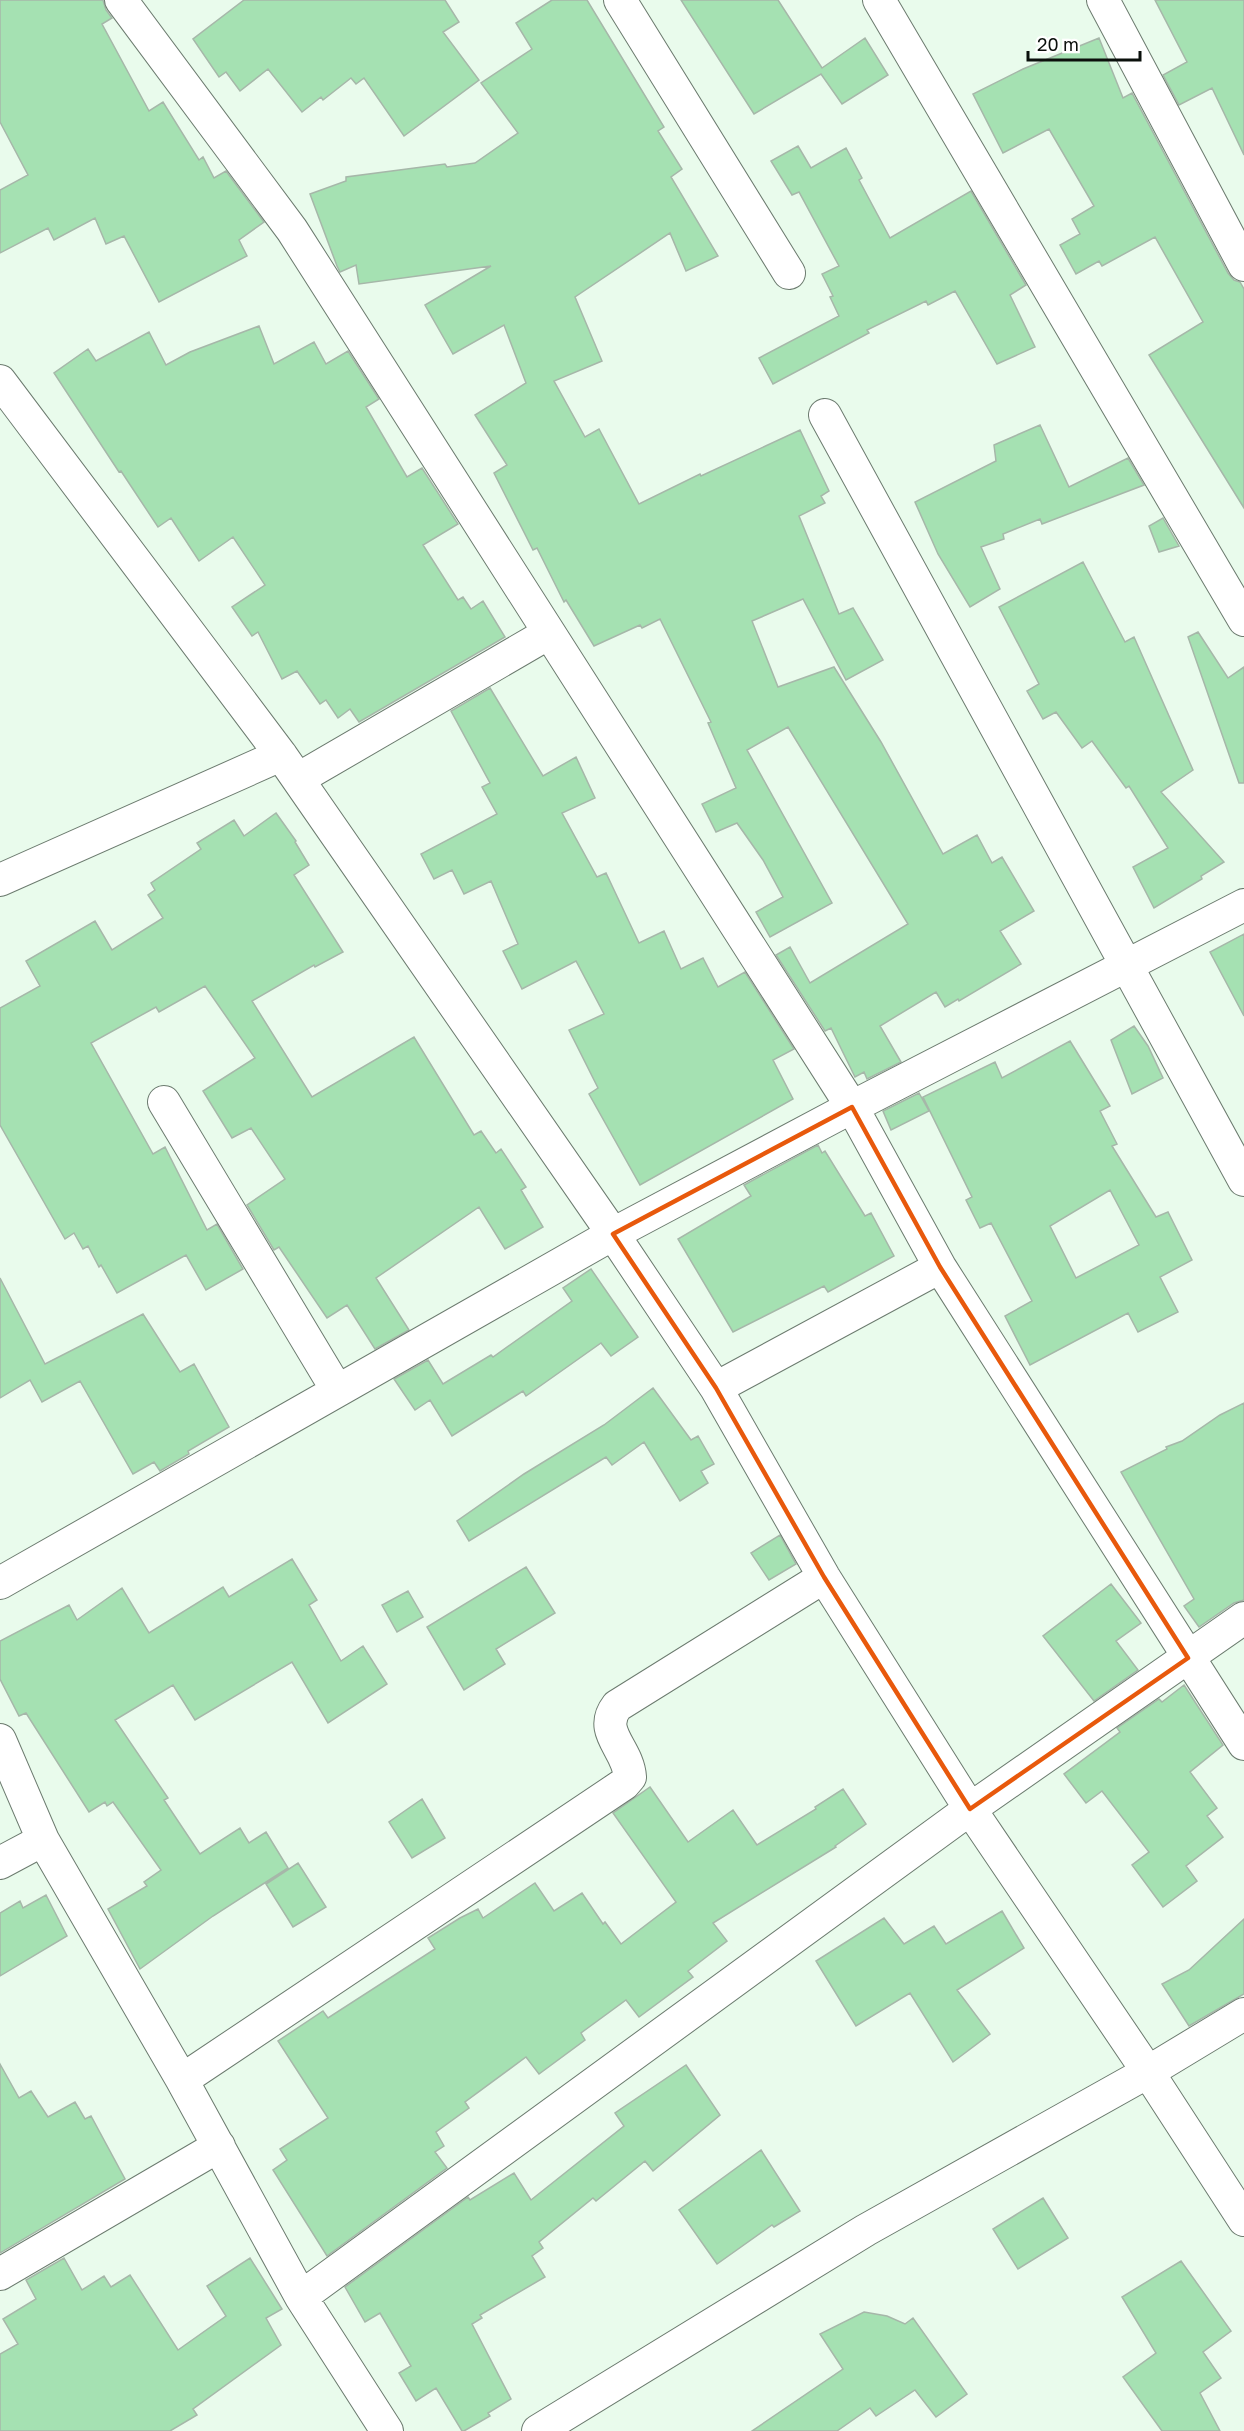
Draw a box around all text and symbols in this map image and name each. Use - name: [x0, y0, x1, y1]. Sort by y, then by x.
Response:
- scale bar: [1028, 24, 1140, 62]
- text: 20 m: [1037, 33, 1079, 55]

